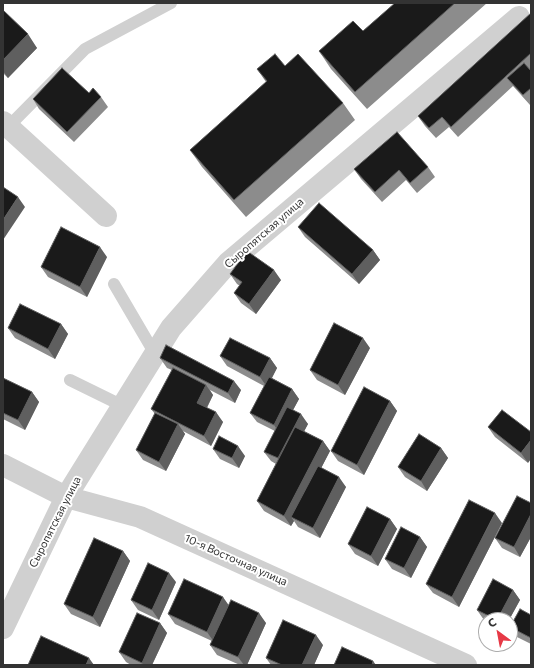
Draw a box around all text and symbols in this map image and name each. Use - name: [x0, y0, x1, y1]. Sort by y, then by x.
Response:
- street label: Сыропятская улица: [222, 195, 306, 271]
- street label: Сыропятская улица: [26, 474, 84, 570]
- street label: 10-я Восточная улица: [183, 531, 289, 589]
- north arrow: [478, 612, 518, 652]
- text: С: [485, 615, 499, 630]

